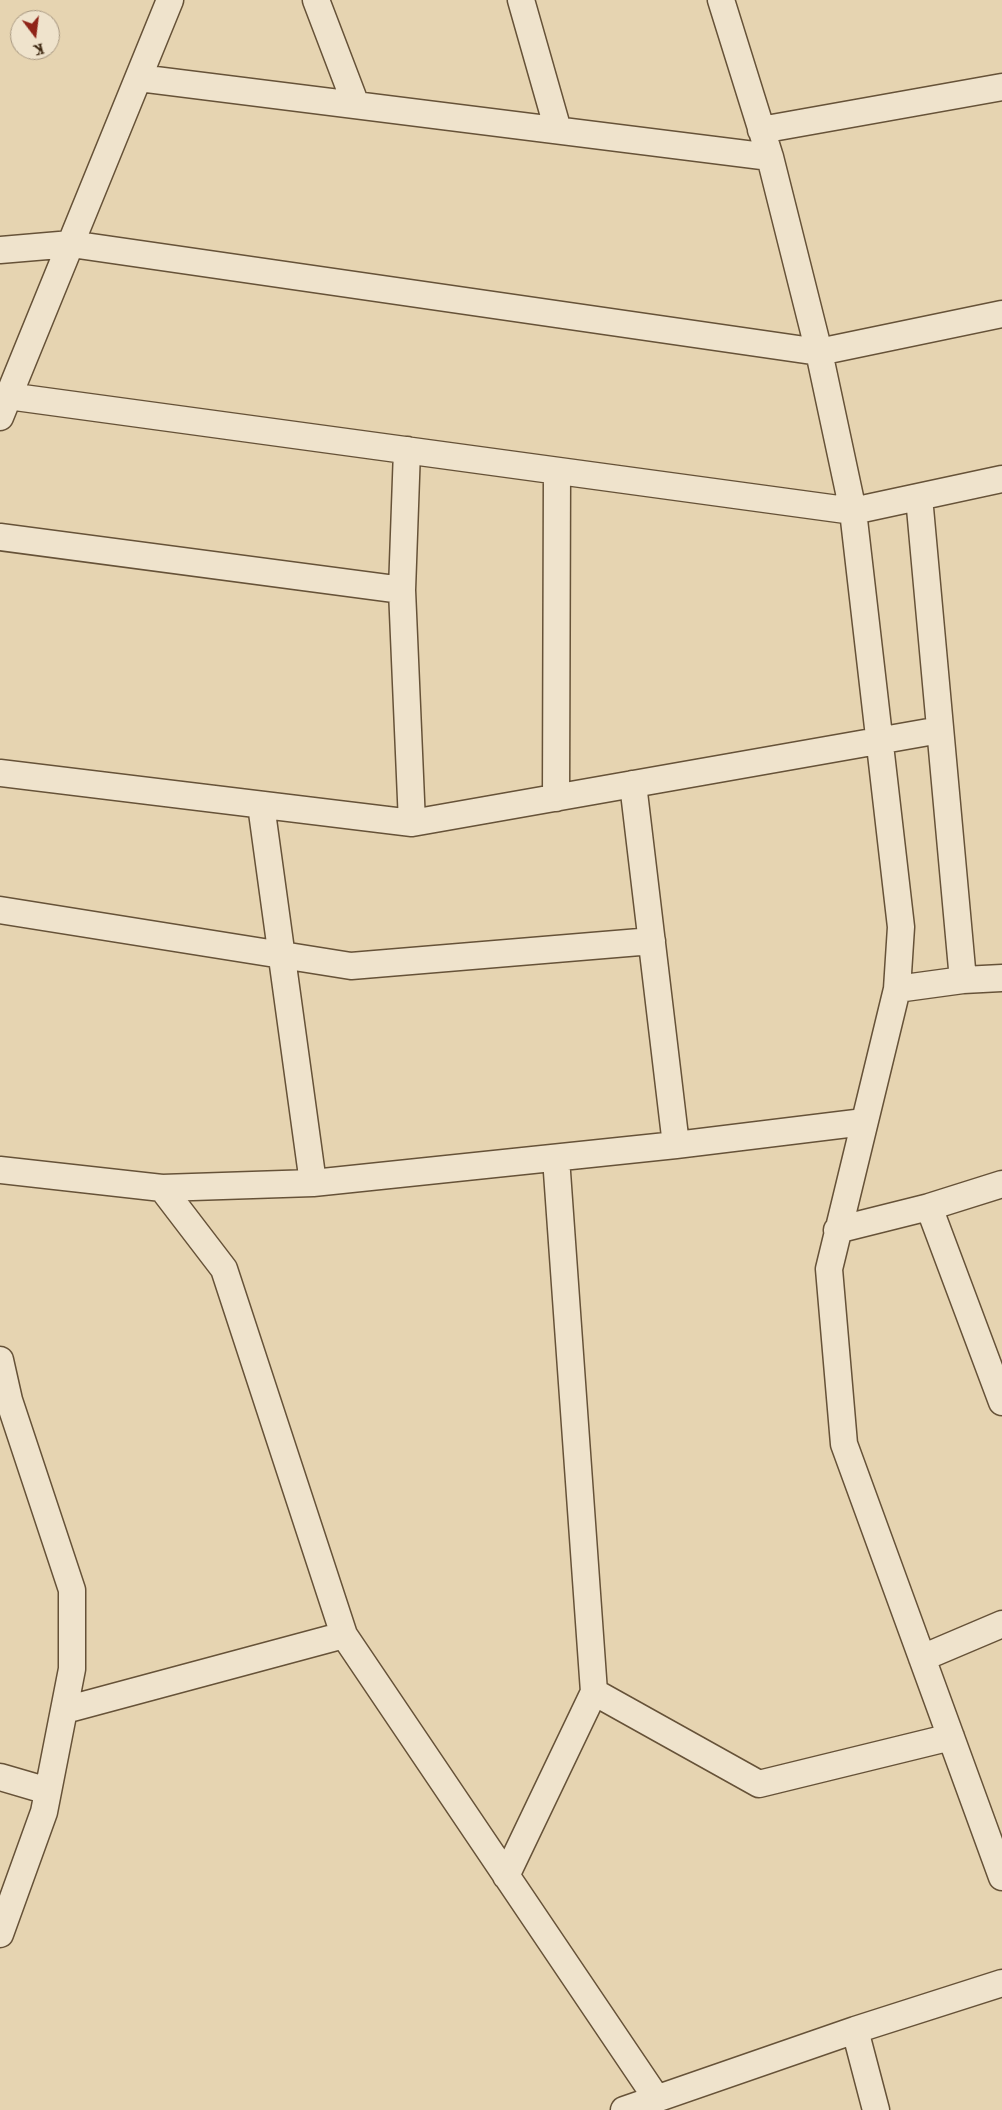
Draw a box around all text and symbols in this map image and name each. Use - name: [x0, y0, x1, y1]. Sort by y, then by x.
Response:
- north arrow: [10, 10, 60, 60]
- text: K: [32, 40, 46, 58]

